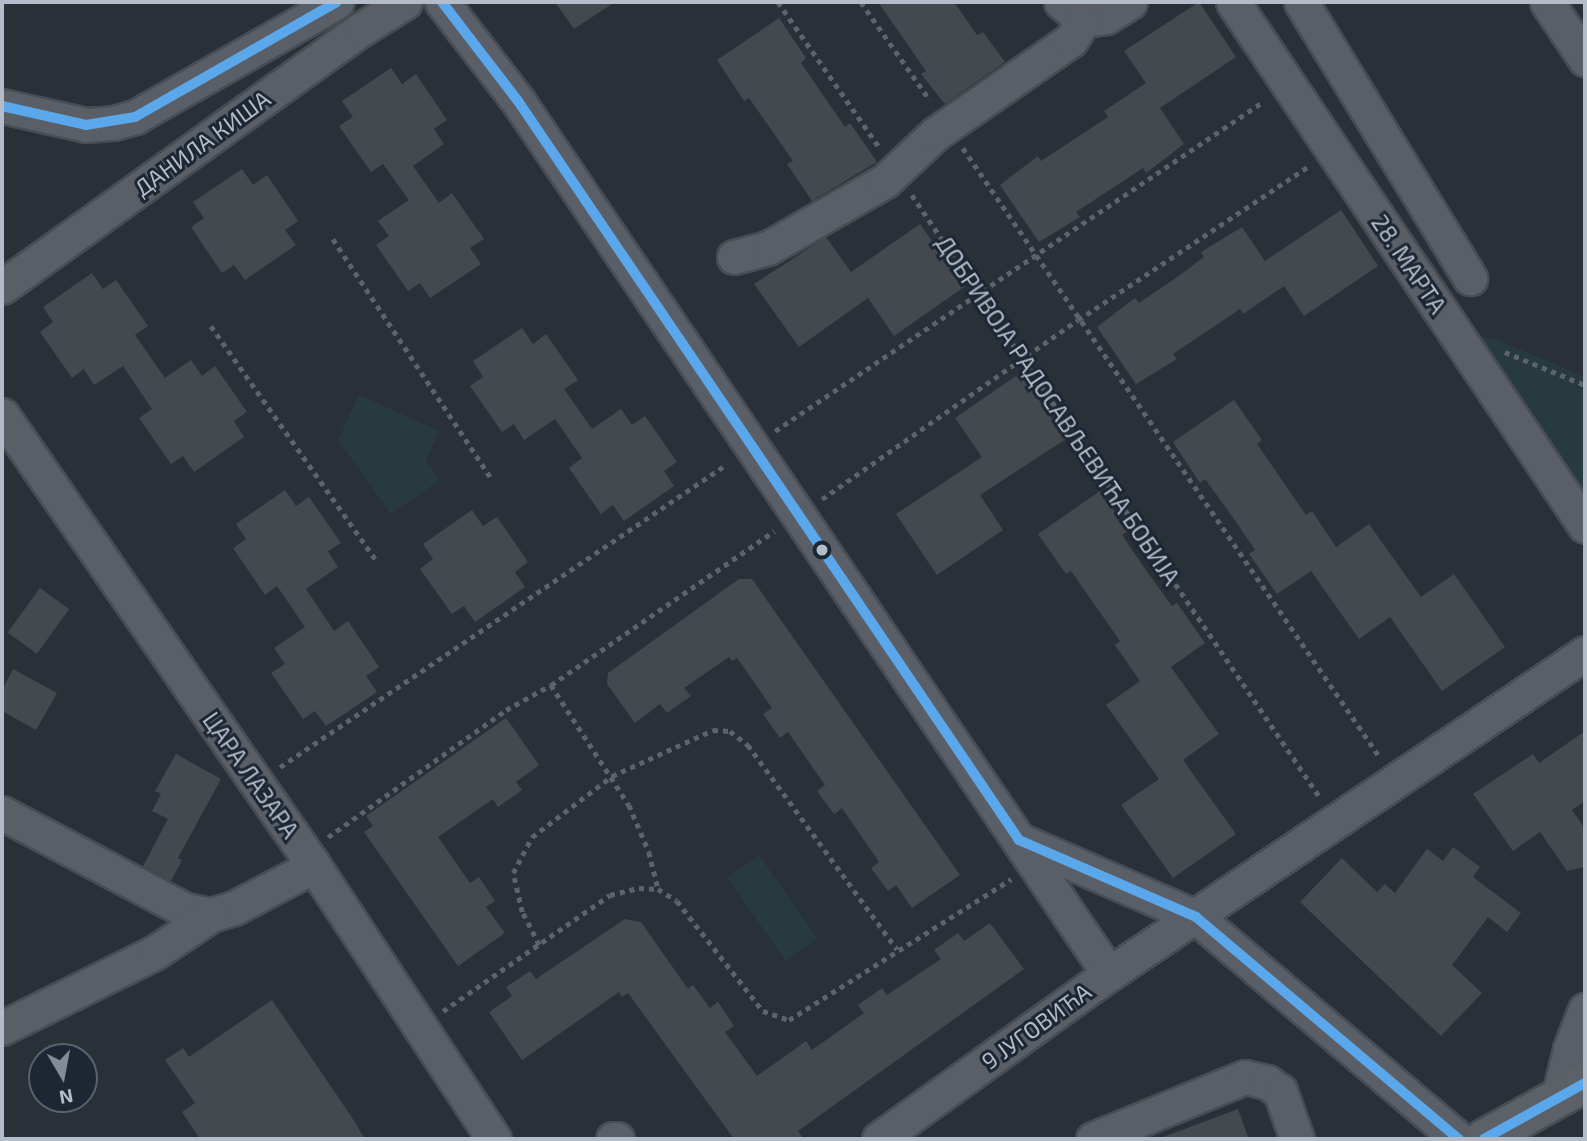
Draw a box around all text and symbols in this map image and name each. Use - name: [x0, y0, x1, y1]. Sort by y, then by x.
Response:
- street label: ДАНИЛА КИША: [129, 84, 275, 202]
- street label: 28. МАРТА: [1366, 209, 1452, 319]
- street label: ДОБРИВОЈА РАДОСАВЉЕВИЋА БОБИЈА: [930, 230, 1186, 590]
- unlabelled marker: [815, 543, 829, 557]
- street label: ЦАРА ЛАЗАРА: [197, 707, 305, 843]
- street label: 9 ЈУГОВИЋА: [976, 977, 1096, 1075]
- north arrow: [28, 1043, 98, 1113]
- text: N: [58, 1085, 75, 1110]

